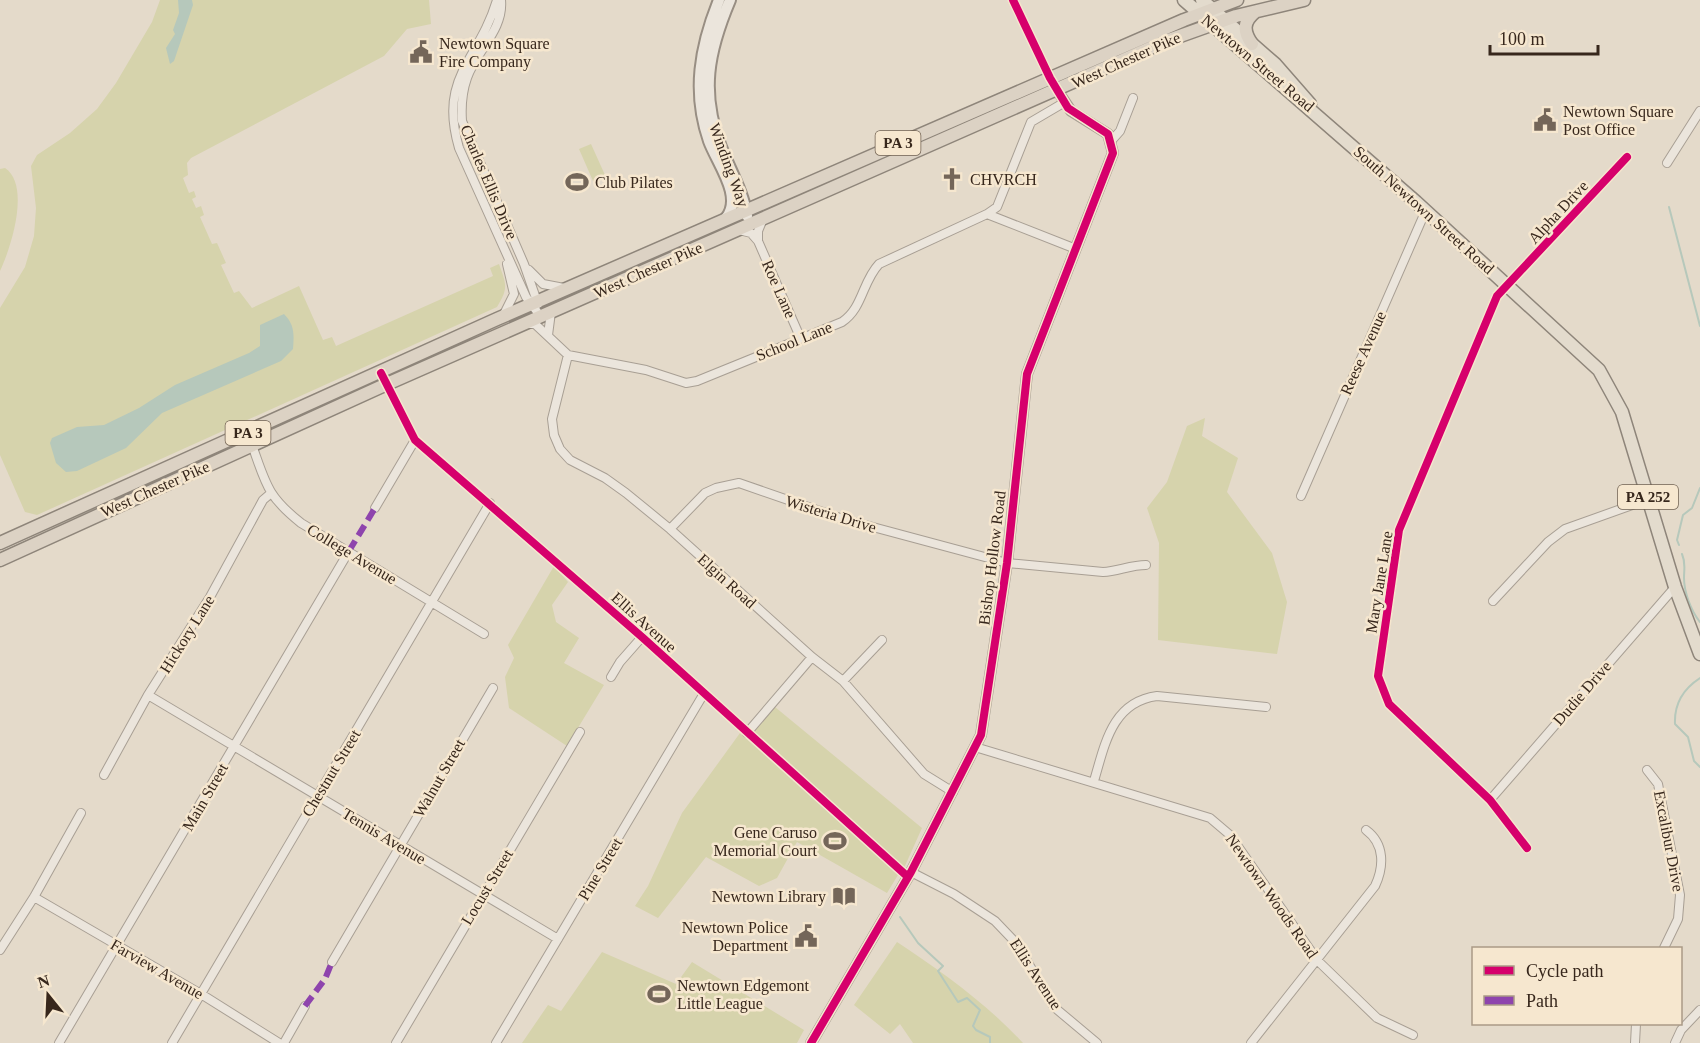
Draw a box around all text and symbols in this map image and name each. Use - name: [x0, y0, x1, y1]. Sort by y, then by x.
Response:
- street label: Newtown Street Road: [1198, 11, 1318, 115]
- scale bar: [1490, 18, 1598, 56]
- street label: West Chester Pike: [1069, 28, 1183, 92]
- text: 100 m: [1499, 29, 1545, 49]
- place label: Newtown Square Fire Company: [439, 35, 550, 71]
- public building icon: Newtown Square Fire Company: [408, 39, 434, 65]
- place label: Newtown Square Post Office: [1563, 103, 1674, 138]
- public building icon: Newtown Square Post Office: [1532, 107, 1558, 133]
- street label: Winding Way: [705, 121, 752, 210]
- street label: Charles Ellis Drive: [457, 122, 521, 242]
- road number: PA 3: [876, 131, 920, 155]
- street label: South Newtown Street Road: [1350, 143, 1498, 277]
- church icon: CHVRCH: [939, 166, 965, 192]
- sports icon: Club Pilates: [564, 169, 590, 195]
- place label: CHVRCH: [970, 171, 1037, 188]
- place label: Club Pilates: [595, 174, 673, 191]
- street label: Alpha Drive: [1525, 177, 1592, 248]
- street label: West Chester Pike: [591, 238, 705, 302]
- street label: Roe Lane: [759, 257, 799, 321]
- street label: Reese Avenue: [1337, 308, 1389, 398]
- street label: School Lane: [754, 318, 834, 364]
- road number: PA 3: [226, 421, 270, 445]
- street label: West Chester Pike: [98, 457, 212, 521]
- road number: PA 252: [1618, 485, 1678, 509]
- street label: Bishop Hollow Road: [975, 490, 1010, 626]
- street label: Wisteria Drive: [784, 492, 878, 536]
- street label: College Avenue: [304, 521, 400, 588]
- street label: Mary Jane Lane: [1363, 530, 1396, 634]
- street label: Elgin Road: [694, 550, 760, 612]
- street label: Ellis Avenue: [608, 589, 680, 655]
- street label: Hickory Lane: [156, 592, 218, 677]
- street label: Dudie Drive: [1549, 657, 1615, 729]
- street label: Chestnut Street: [298, 726, 364, 819]
- street label: Walnut Street: [410, 736, 468, 820]
- street label: Main Street: [179, 760, 231, 834]
- street label: Excalibur Drive: [1651, 789, 1687, 893]
- street label: Tennis Avenue: [339, 804, 429, 868]
- place label: Gene Caruso Memorial Court: [713, 824, 818, 859]
- sports icon: Gene Caruso Memorial Court: [822, 828, 848, 854]
- street label: Newtown Woods Road: [1223, 831, 1321, 961]
- street label: Pine Street: [575, 834, 626, 903]
- street label: Locust Street: [458, 846, 516, 928]
- library icon: Newtown Library: [831, 883, 857, 909]
- place label: Newtown Library: [712, 888, 826, 906]
- place label: Newtown Police Department: [682, 919, 789, 955]
- public building icon: Newtown Police Department: [793, 923, 819, 949]
- street label: Ellis Avenue: [1007, 935, 1065, 1013]
- street label: Farview Avenue: [108, 936, 206, 1002]
- legend: [1472, 947, 1682, 1025]
- text: Cycle path: [1526, 961, 1603, 981]
- north arrow: [18, 965, 78, 1025]
- text: N: [35, 971, 52, 991]
- place label: Newtown Edgemont Little League: [677, 977, 810, 1013]
- sports icon: Newtown Edgemont Little League: [646, 981, 672, 1007]
- text: Path: [1526, 991, 1558, 1011]

